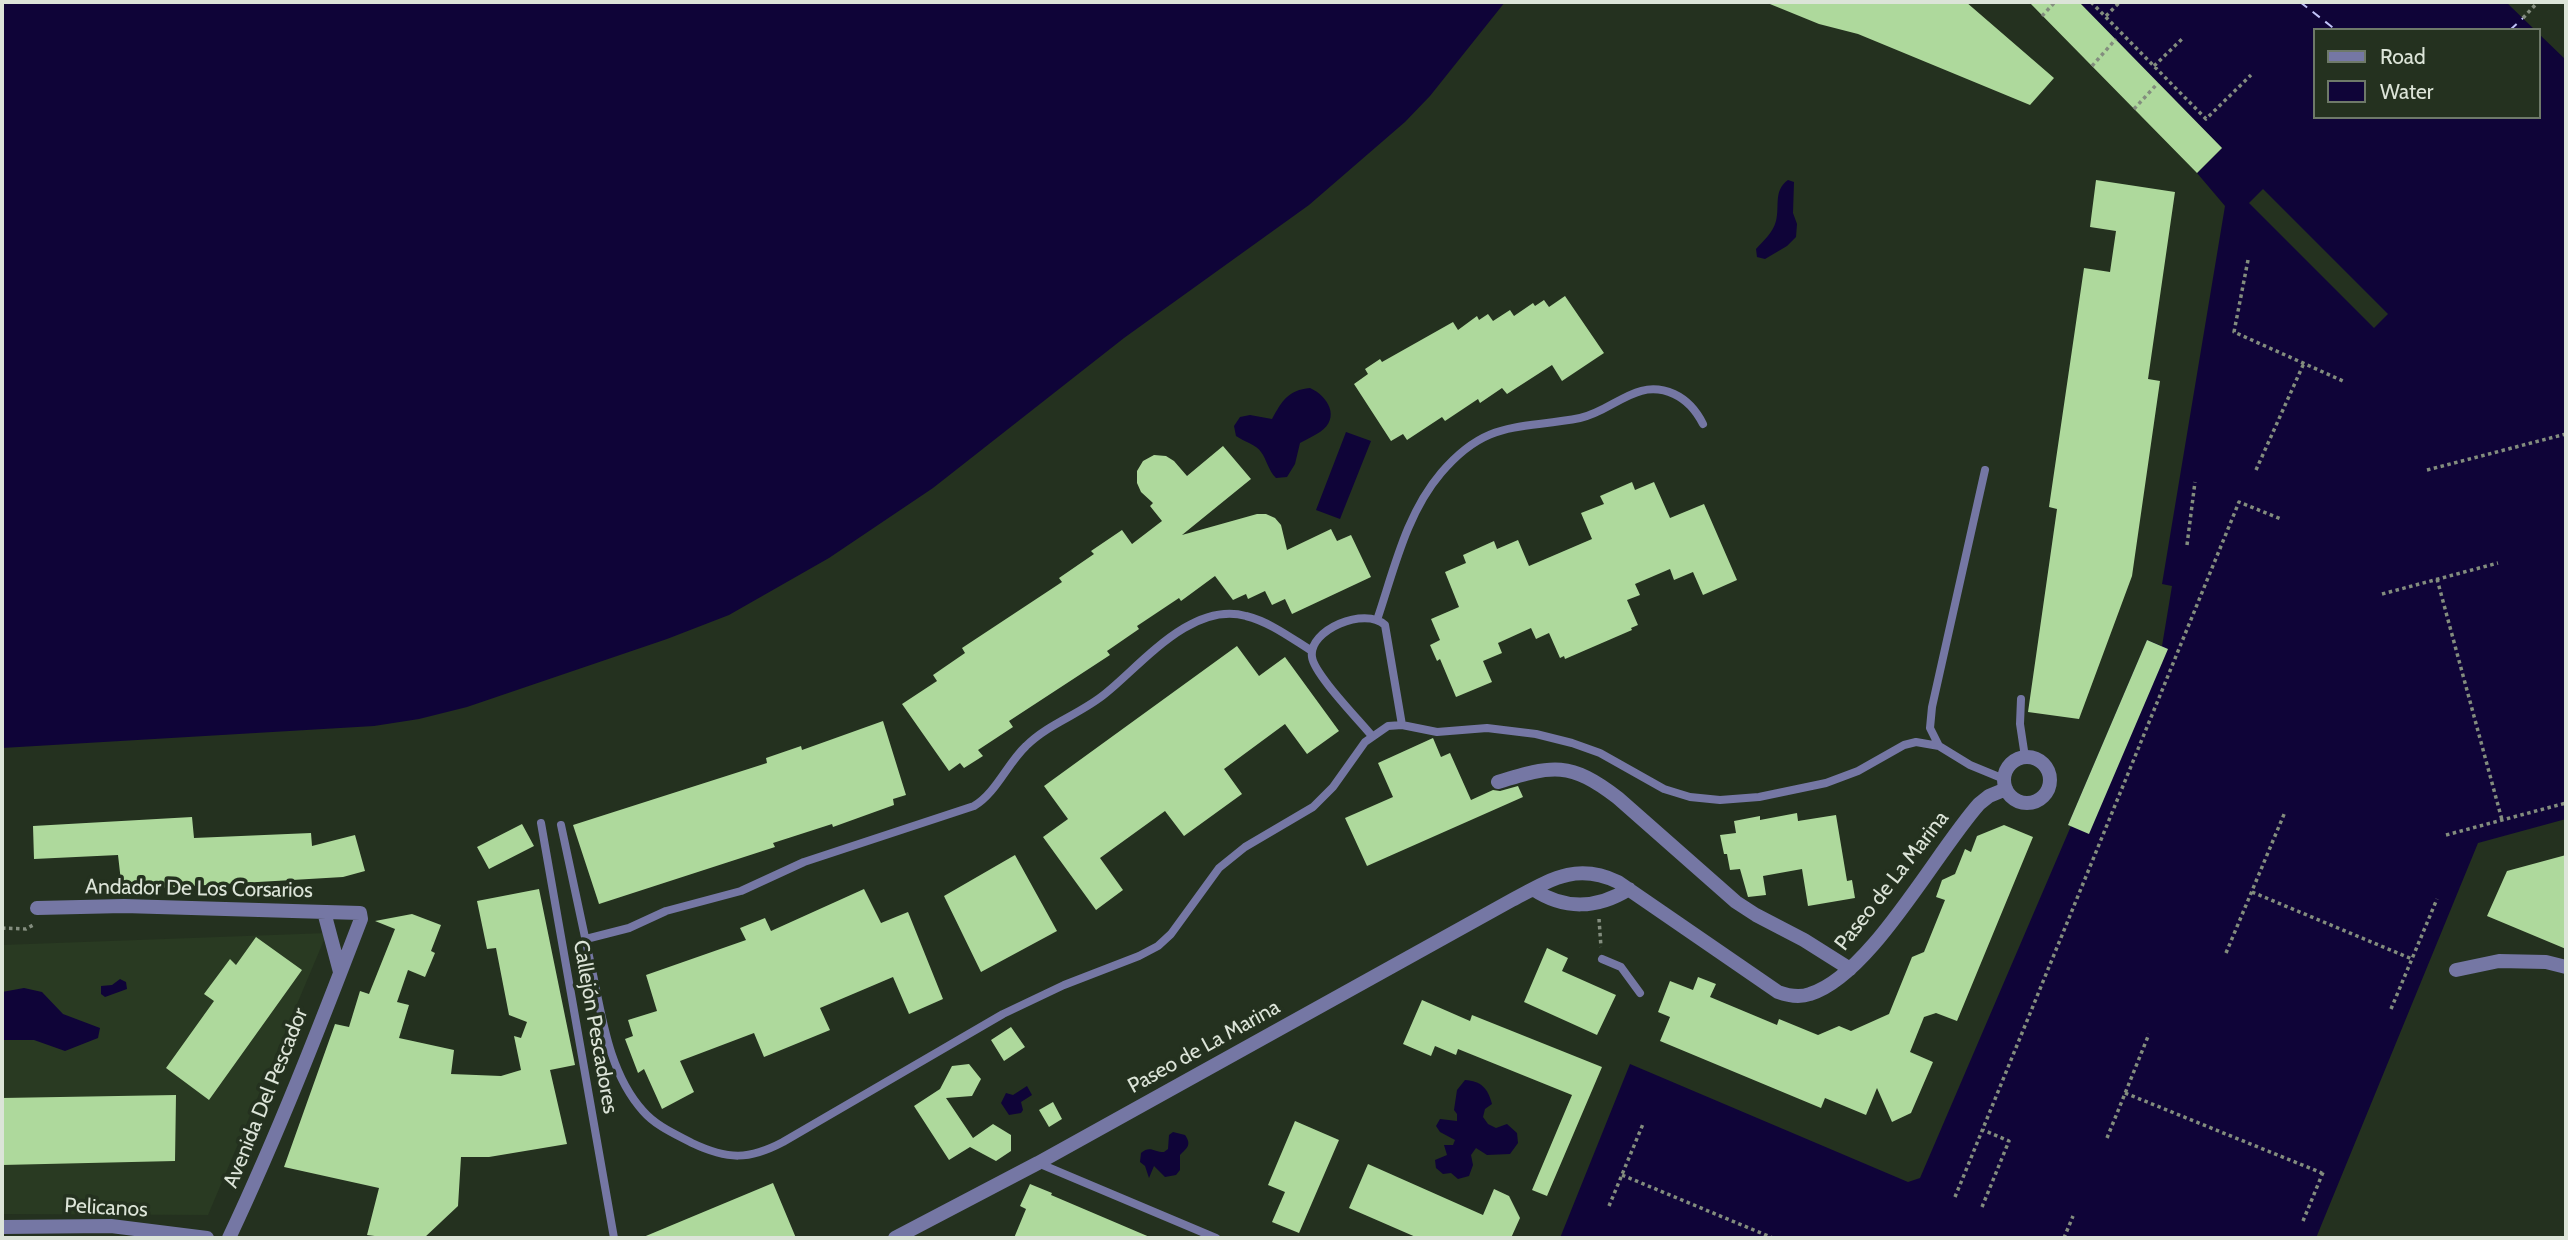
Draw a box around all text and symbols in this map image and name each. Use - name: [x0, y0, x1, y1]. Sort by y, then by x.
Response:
- legend: [2312, 28, 2540, 119]
- text: Road: [2380, 44, 2426, 69]
- text: Water: [2380, 79, 2433, 104]
- street label: Paseo de La Marina: [1830, 806, 1954, 956]
- street label: Andador De Los Corsarios: [85, 874, 313, 904]
- street label: Callejón Pescadores: [567, 938, 623, 1116]
- street label: Paseo de La Marina: [1124, 995, 1284, 1099]
- street label: Avenida Del Pescador: [218, 1004, 314, 1192]
- street label: Pelicanos: [64, 1193, 148, 1223]

